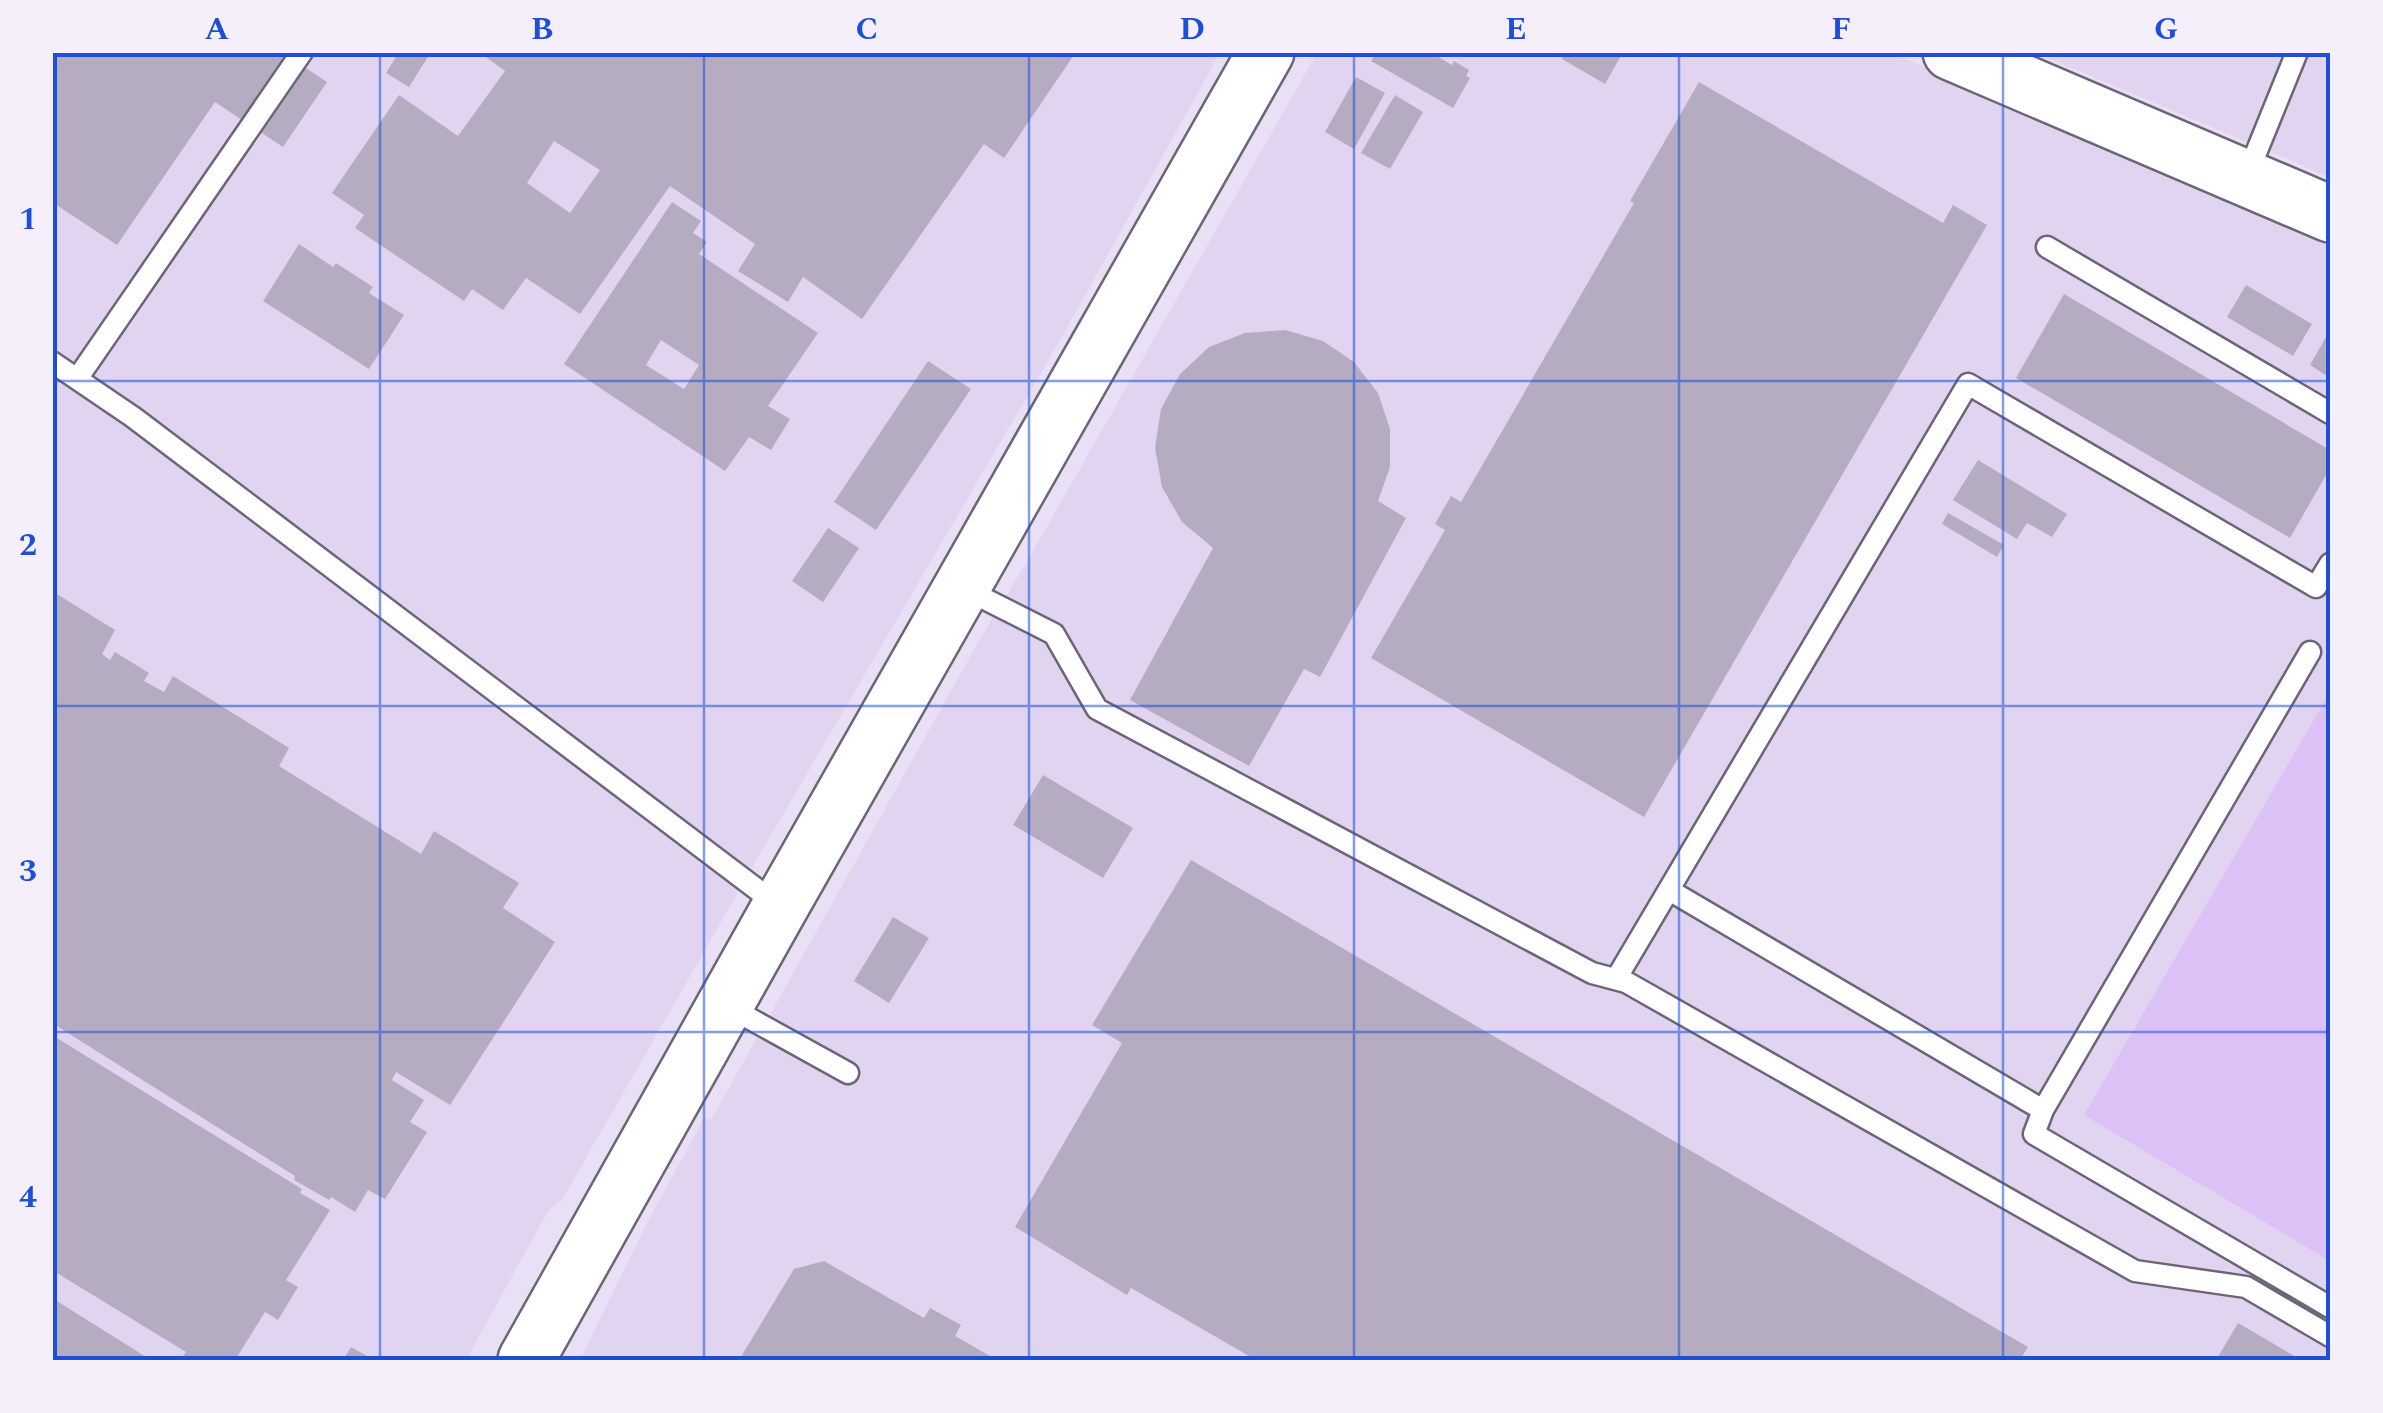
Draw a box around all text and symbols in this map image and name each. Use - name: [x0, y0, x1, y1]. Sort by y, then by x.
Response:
- text: A: [205, 5, 230, 54]
- text: B: [531, 5, 553, 54]
- text: C: [856, 5, 878, 54]
- text: D: [1179, 5, 1205, 54]
- text: E: [1505, 5, 1527, 54]
- text: F: [1831, 5, 1851, 54]
- text: G: [2154, 5, 2178, 54]
- text: 1: [19, 195, 37, 244]
- text: 2: [19, 521, 37, 570]
- text: 3: [19, 847, 37, 896]
- text: 4: [19, 1173, 37, 1222]

